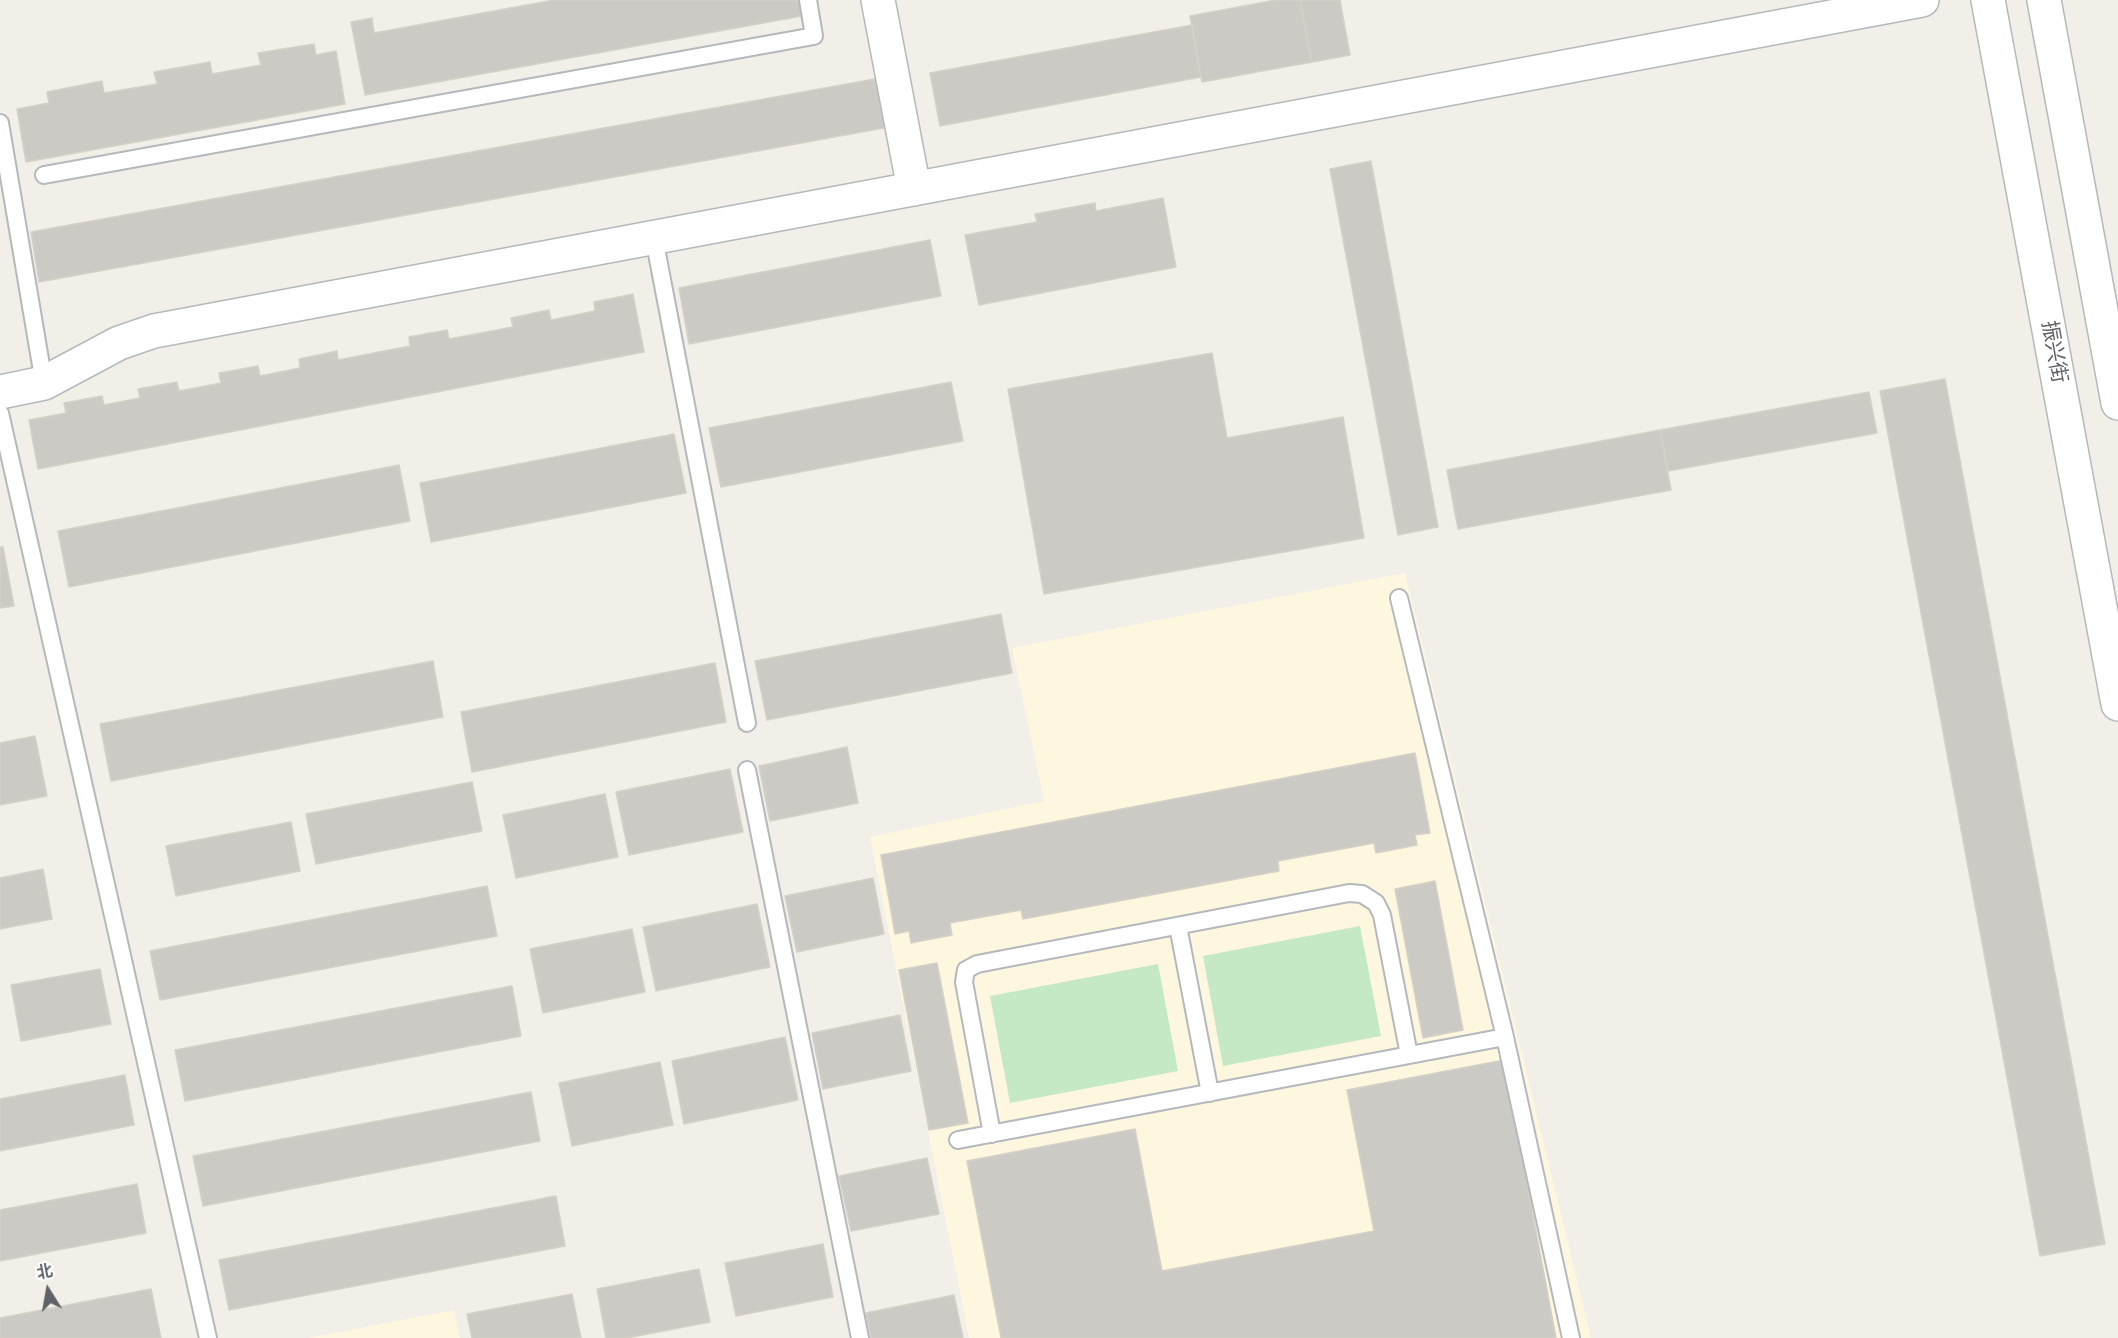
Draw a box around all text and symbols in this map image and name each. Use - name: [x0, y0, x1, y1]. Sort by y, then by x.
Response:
- street label: 振兴街: [2035, 319, 2071, 385]
- north arrow: [18, 1260, 78, 1320]
- text: 北: [35, 1261, 54, 1283]

